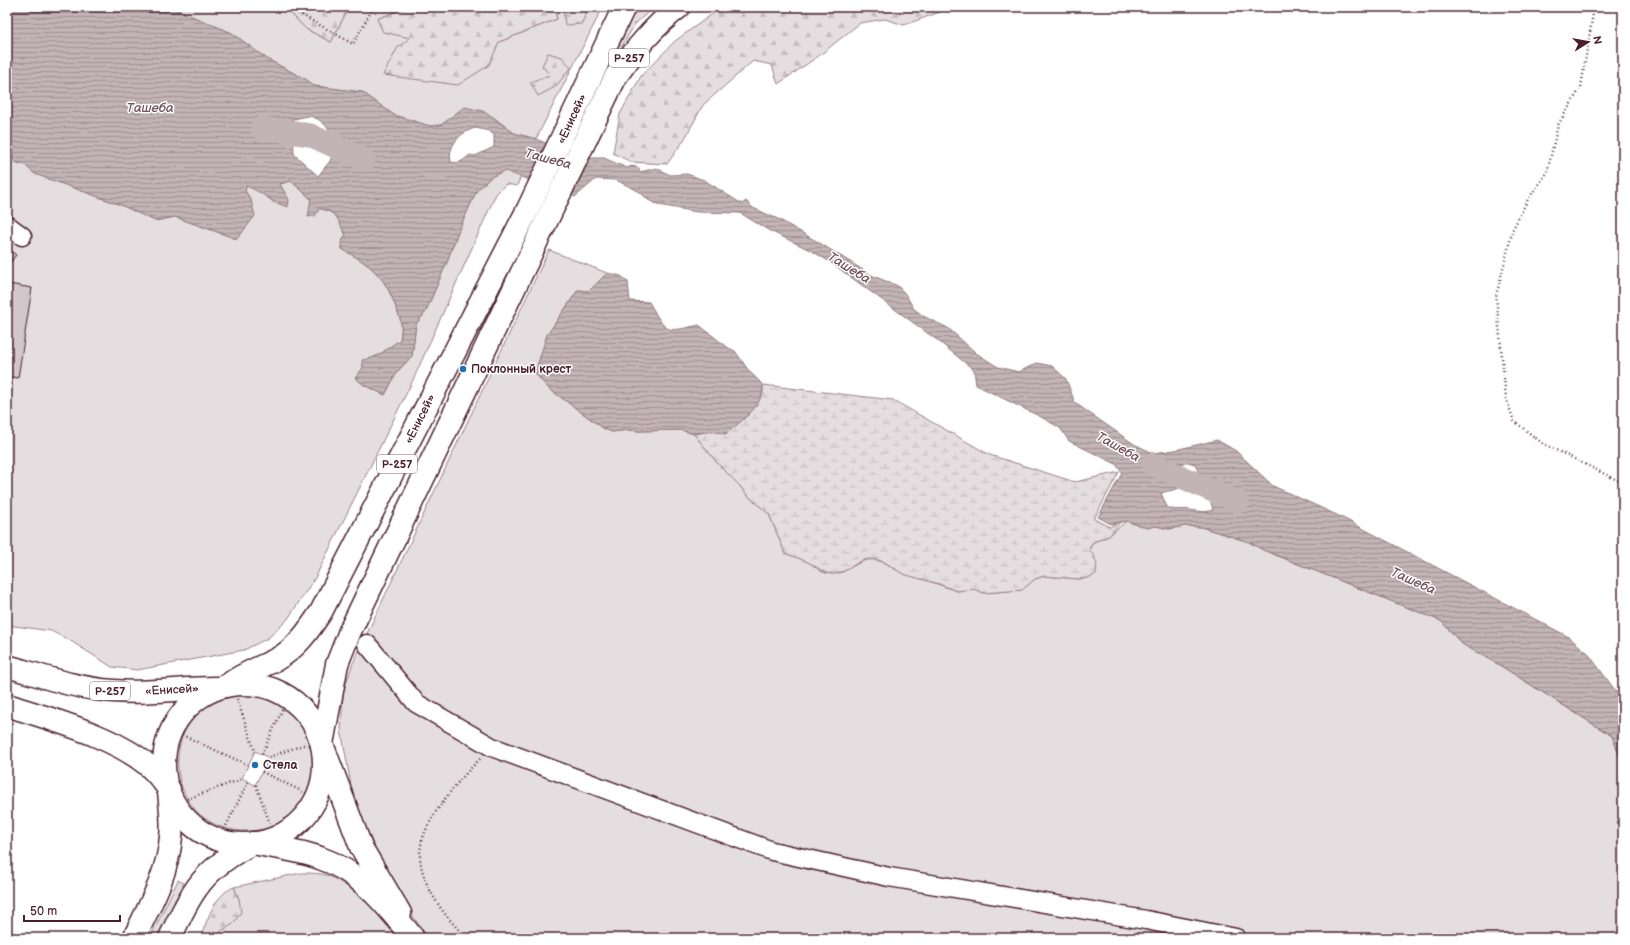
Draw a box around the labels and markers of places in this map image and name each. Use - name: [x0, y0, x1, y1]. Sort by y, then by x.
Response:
- place label: Поклонный крест: [471, 362, 572, 377]
- marker: Поклонный крест: [458, 364, 468, 374]
- place label: Стела: [263, 758, 298, 773]
- marker: Стела: [250, 760, 260, 770]

